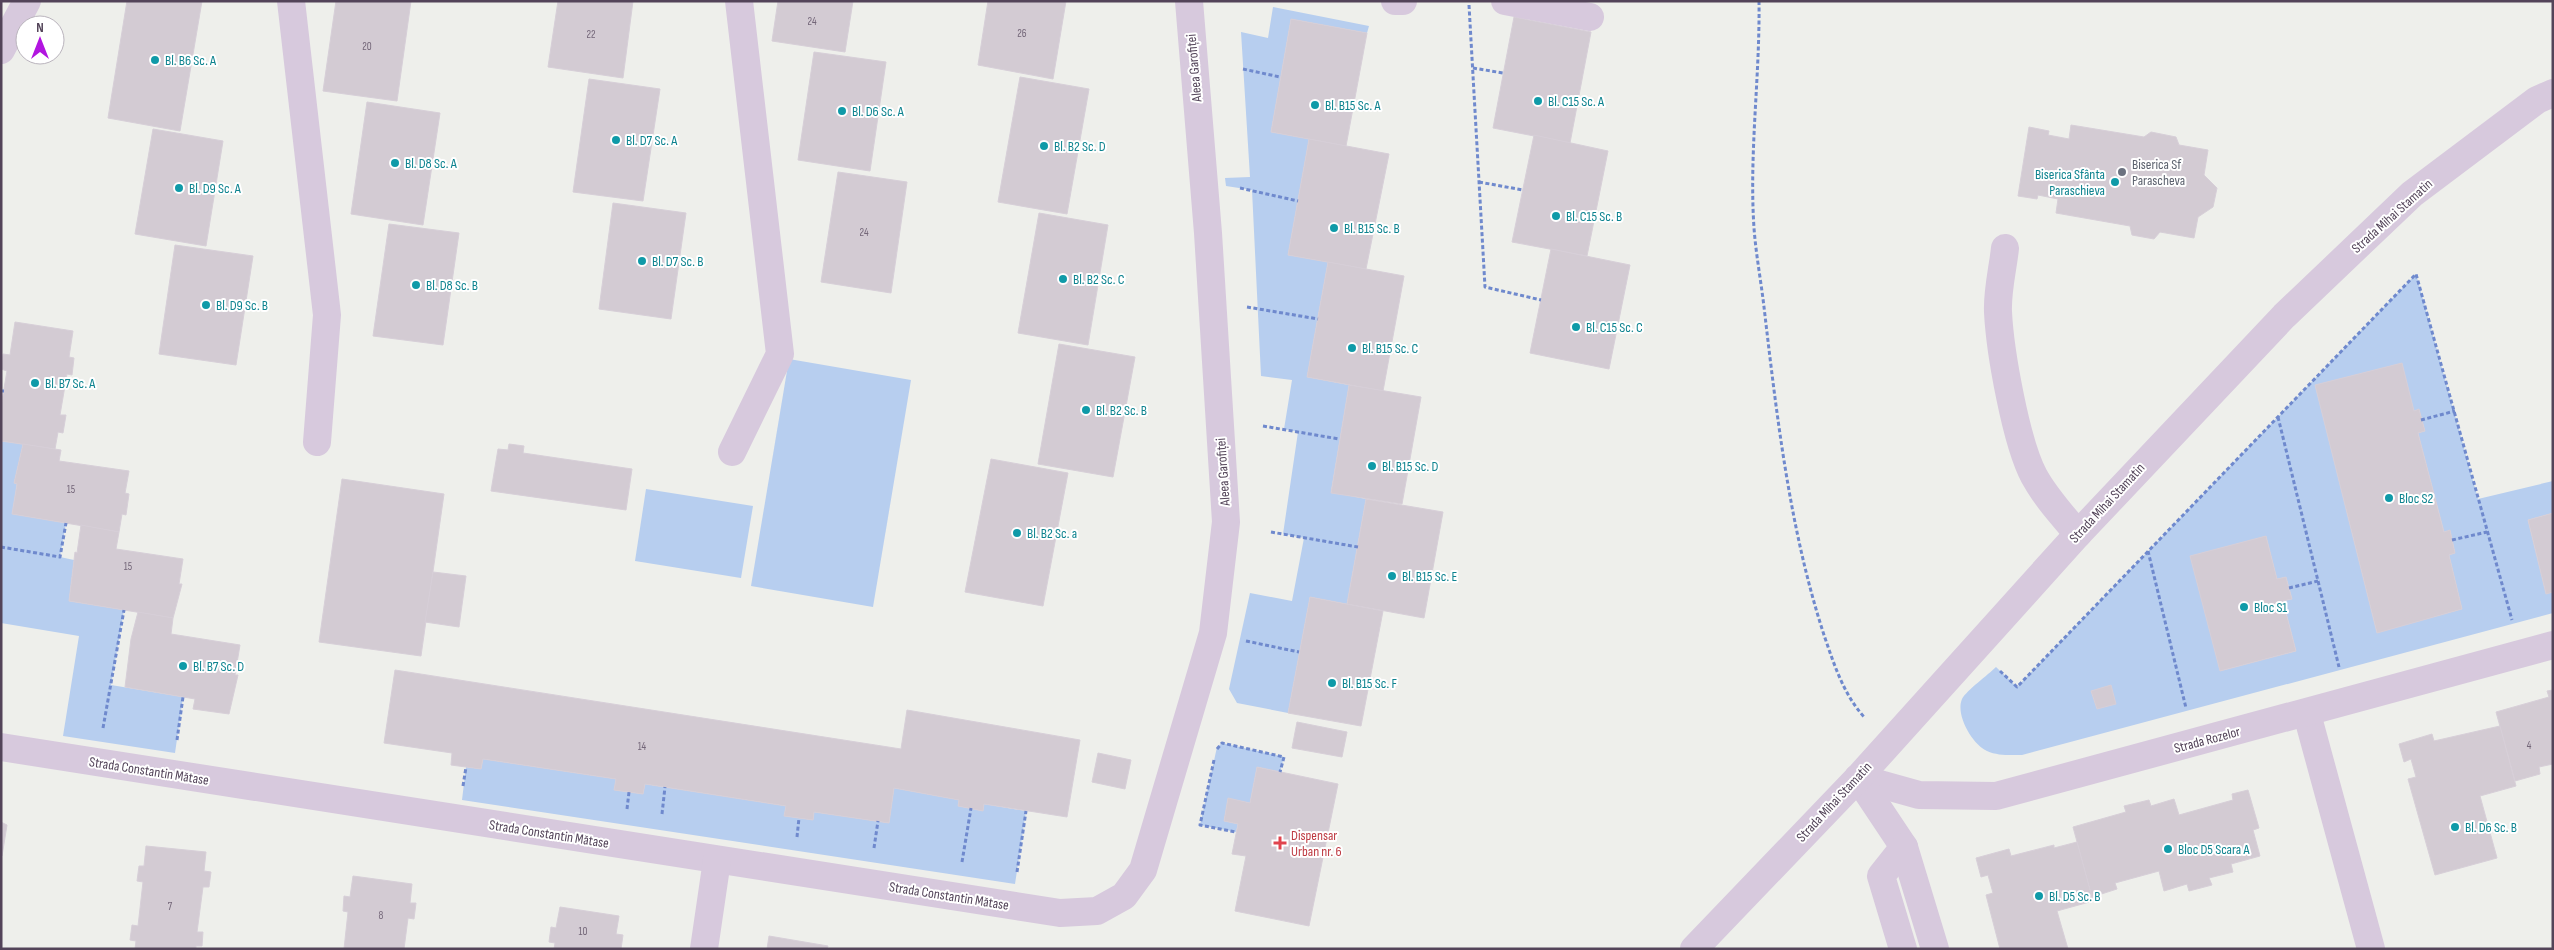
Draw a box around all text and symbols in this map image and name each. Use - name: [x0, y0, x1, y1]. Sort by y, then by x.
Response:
- north arrow: [15, 15, 65, 65]
- house number: 24: [807, 15, 817, 28]
- text: N: [36, 19, 44, 36]
- house number: 26: [1017, 27, 1027, 40]
- house number: 22: [586, 28, 596, 41]
- street label: Aleea Garofiței: [1183, 33, 1206, 104]
- house number: 20: [362, 40, 372, 53]
- place label: Bl. B6 Sc. A: [165, 52, 217, 69]
- marker: Bl. B6 Sc. A: [149, 54, 161, 66]
- place label: Bl. C15 Sc. A: [1548, 93, 1605, 110]
- marker: Bl. C15 Sc. A: [1532, 95, 1544, 107]
- place label: Bl. B15 Sc. A: [1325, 97, 1381, 114]
- marker: Bl. B15 Sc. A: [1309, 99, 1321, 111]
- place label: Bl. D6 Sc. A: [852, 103, 905, 120]
- marker: Bl. D6 Sc. A: [836, 105, 848, 117]
- place label: Bl. D7 Sc. A: [626, 132, 678, 149]
- marker: Bl. D7 Sc. A: [610, 134, 622, 146]
- place label: Bl. B2 Sc. D: [1054, 138, 1106, 155]
- marker: Bl. B2 Sc. D: [1038, 140, 1050, 152]
- place label: Bl. D8 Sc. A: [405, 155, 458, 172]
- place label: Biserica Sf Parascheva: [2132, 156, 2185, 189]
- marker: Bl. D8 Sc. A: [389, 157, 401, 169]
- place label: Biserica Sfânta Paraschieva: [2035, 166, 2105, 199]
- marker: Biserica Sf Parascheva: [2116, 166, 2128, 178]
- street label: Strada Mihai Stamatin: [2348, 175, 2436, 257]
- marker: Biserica Sfânta Paraschieva: [2109, 176, 2121, 188]
- place label: Bl. D9 Sc. A: [189, 180, 242, 197]
- marker: Bl. D9 Sc. A: [173, 182, 185, 194]
- place label: Bl. C15 Sc. B: [1566, 208, 1622, 225]
- marker: Bl. C15 Sc. B: [1550, 210, 1562, 222]
- place label: Bl. B15 Sc. B: [1344, 220, 1400, 237]
- marker: Bl. B15 Sc. B: [1328, 222, 1340, 234]
- house number: 24: [859, 226, 869, 239]
- place label: Bl. D7 Sc. B: [652, 253, 703, 270]
- marker: Bl. D7 Sc. B: [636, 255, 648, 267]
- place label: Bl. B2 Sc. C: [1073, 271, 1125, 288]
- marker: Bl. B2 Sc. C: [1057, 273, 1069, 285]
- place label: Bl. D8 Sc. B: [426, 277, 478, 294]
- marker: Bl. D8 Sc. B: [410, 279, 422, 291]
- place label: Bl. D9 Sc. B: [216, 297, 268, 314]
- marker: Bl. D9 Sc. B: [200, 299, 212, 311]
- place label: Bl. C15 Sc. C: [1586, 319, 1643, 336]
- marker: Bl. C15 Sc. C: [1570, 321, 1582, 333]
- place label: Bl. B15 Sc. C: [1362, 340, 1418, 357]
- marker: Bl. B15 Sc. C: [1346, 342, 1358, 354]
- place label: Bl. B7 Sc. A: [45, 375, 96, 392]
- marker: Bl. B7 Sc. A: [29, 377, 41, 389]
- place label: Bl. B2 Sc. B: [1096, 402, 1147, 419]
- marker: Bl. B2 Sc. B: [1080, 404, 1092, 416]
- street label: Aleea Garofiței: [1212, 437, 1234, 508]
- place label: Bl. B15 Sc. D: [1382, 458, 1438, 475]
- marker: Bl. B15 Sc. D: [1366, 460, 1378, 472]
- street label: Strada Mihai Stamatin: [2066, 460, 2148, 546]
- house number: 15: [67, 483, 75, 496]
- place label: Bloc S2: [2399, 490, 2433, 507]
- marker: Bloc S2: [2383, 492, 2395, 504]
- place label: Bl. B2 Sc. a: [1027, 525, 1077, 542]
- marker: Bl. B2 Sc. a: [1011, 527, 1023, 539]
- house number: 15: [124, 560, 132, 573]
- place label: Bl. B15 Sc. E: [1402, 568, 1457, 585]
- marker: Bl. B15 Sc. E: [1386, 570, 1398, 582]
- place label: Bloc S1: [2254, 599, 2287, 616]
- marker: Bloc S1: [2238, 601, 2250, 613]
- place label: Bl. B7 Sc. D: [193, 658, 244, 675]
- marker: Bl. B7 Sc. D: [177, 660, 189, 672]
- place label: Bl. B15 Sc. F: [1342, 675, 1397, 692]
- marker: Bl. B15 Sc. F: [1326, 677, 1338, 689]
- street label: Strada Rozelor: [2172, 723, 2242, 757]
- house number: 4: [2527, 739, 2532, 752]
- house number: 14: [638, 740, 647, 753]
- street label: Strada Constantin Mătase: [88, 753, 210, 789]
- street label: Strada Mihai Stamatin: [1793, 759, 1875, 845]
- street label: Strada Constantin Mătase: [488, 816, 610, 852]
- place label: Bl. D6 Sc. B: [2465, 819, 2517, 836]
- marker: Bl. D6 Sc. B: [2449, 821, 2461, 833]
- place label: Dispensar Urban nr. 6: [1291, 827, 1342, 860]
- marker: Dispensar Urban nr. 6: [1273, 836, 1287, 850]
- place label: Bloc D5 Scara A: [2178, 841, 2250, 858]
- marker: Bloc D5 Scara A: [2162, 843, 2174, 855]
- street label: Strada Constantin Mătase: [888, 878, 1010, 914]
- place label: Bl. D5 Sc. B: [2049, 888, 2100, 905]
- marker: Bl. D5 Sc. B: [2033, 890, 2045, 902]
- house number: 7: [168, 900, 173, 913]
- house number: 8: [379, 909, 384, 922]
- house number: 10: [579, 925, 587, 938]

